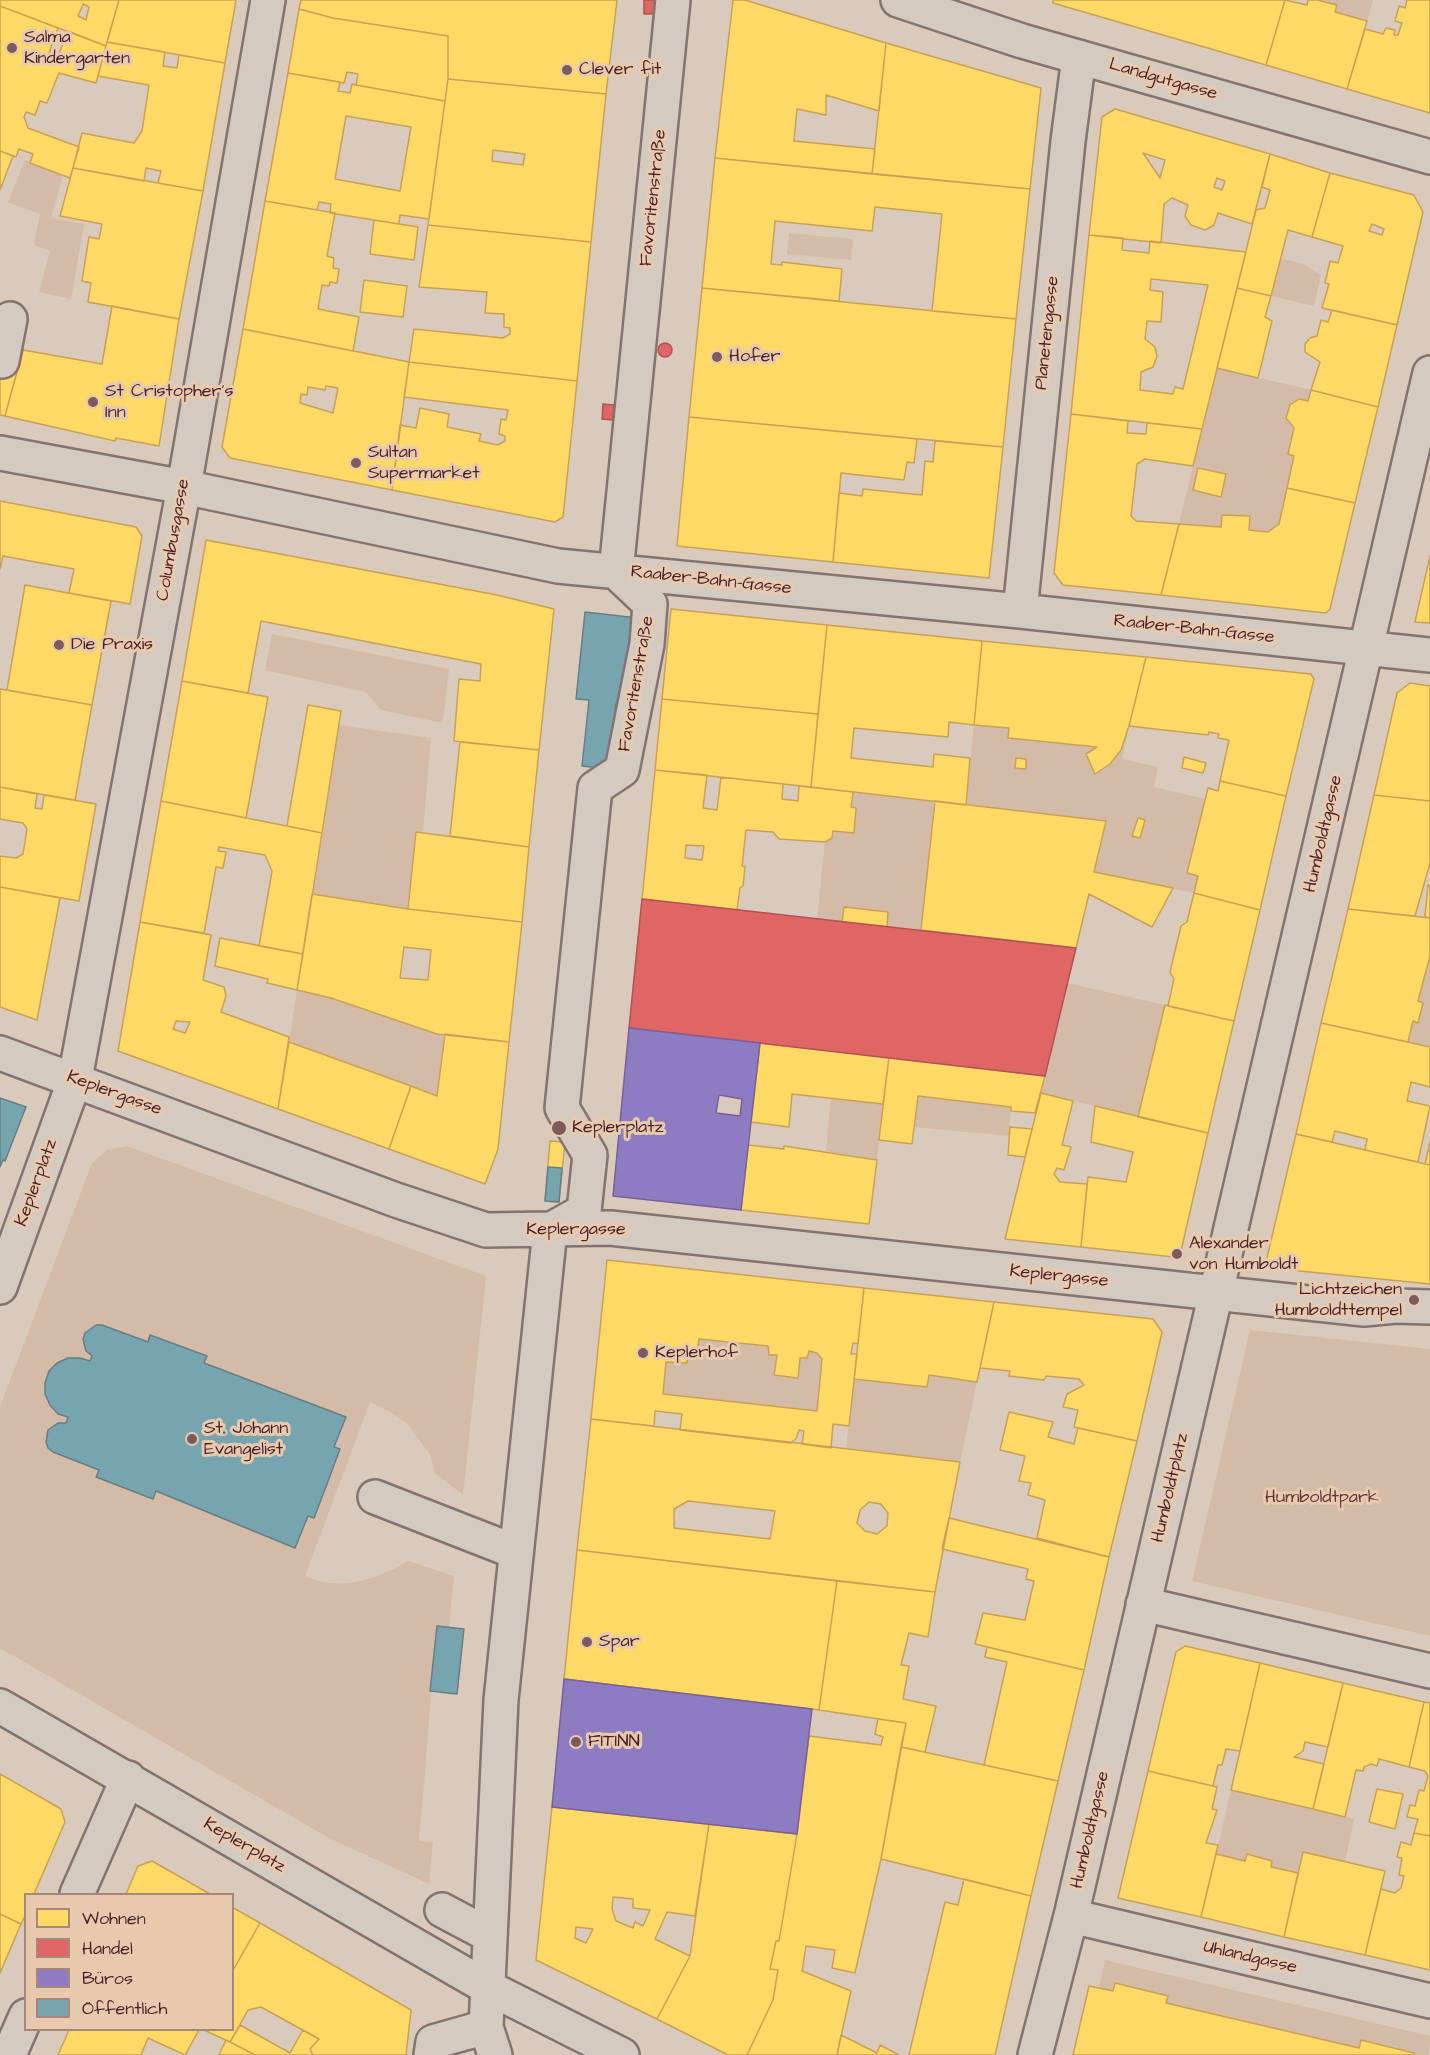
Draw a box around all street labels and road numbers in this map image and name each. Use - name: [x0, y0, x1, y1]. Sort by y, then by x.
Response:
- street label: Landgutgasse: [1106, 54, 1220, 106]
- street label: Favoritenstraße: [636, 128, 672, 268]
- street label: Planetengasse: [1031, 275, 1065, 391]
- street label: Columbusgasse: [153, 477, 195, 603]
- street label: Raaber-Bahn-Gasse: [630, 562, 792, 600]
- street label: Raaber-Bahn-Gasse: [1113, 611, 1275, 649]
- street label: Favoritenstraße: [614, 614, 660, 754]
- street label: Humboldtgasse: [1300, 773, 1348, 895]
- street label: Keplergasse: [64, 1067, 164, 1121]
- street label: Keplerplatz: [11, 1136, 63, 1230]
- street label: Keplergasse: [526, 1219, 626, 1241]
- street label: Keplergasse: [1008, 1261, 1110, 1293]
- street label: Humboldtplatz: [1148, 1431, 1194, 1545]
- street label: Humboldtgasse: [1067, 1769, 1115, 1891]
- street label: Keplerplatz: [199, 1814, 289, 1878]
- street label: Uhlandgasse: [1201, 1937, 1299, 1979]

